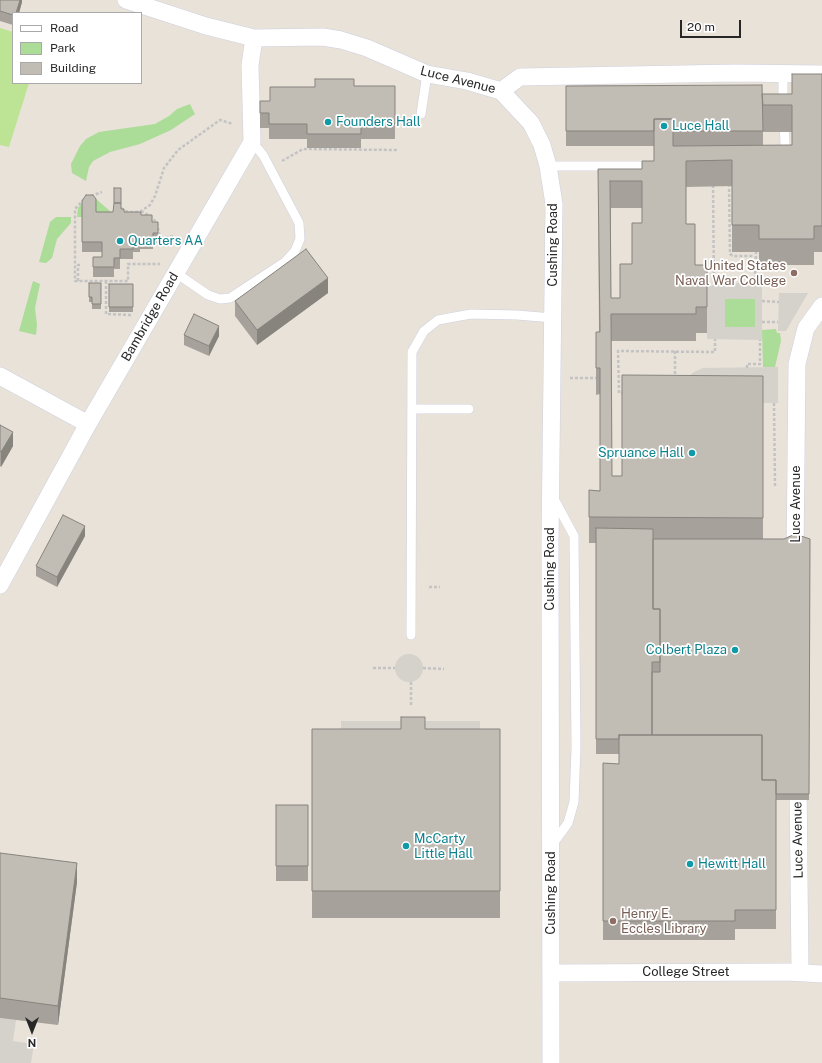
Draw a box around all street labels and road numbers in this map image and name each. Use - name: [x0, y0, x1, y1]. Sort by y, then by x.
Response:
- street label: Luce Avenue: [419, 63, 497, 97]
- street label: Cushing Road: [545, 203, 561, 287]
- street label: Bambridge Road: [118, 270, 182, 364]
- street label: Luce Avenue: [788, 465, 804, 543]
- street label: Cushing Road: [542, 527, 558, 611]
- street label: Luce Avenue: [790, 801, 806, 879]
- street label: Cushing Road: [543, 851, 559, 935]
- street label: College Street: [642, 964, 730, 980]

